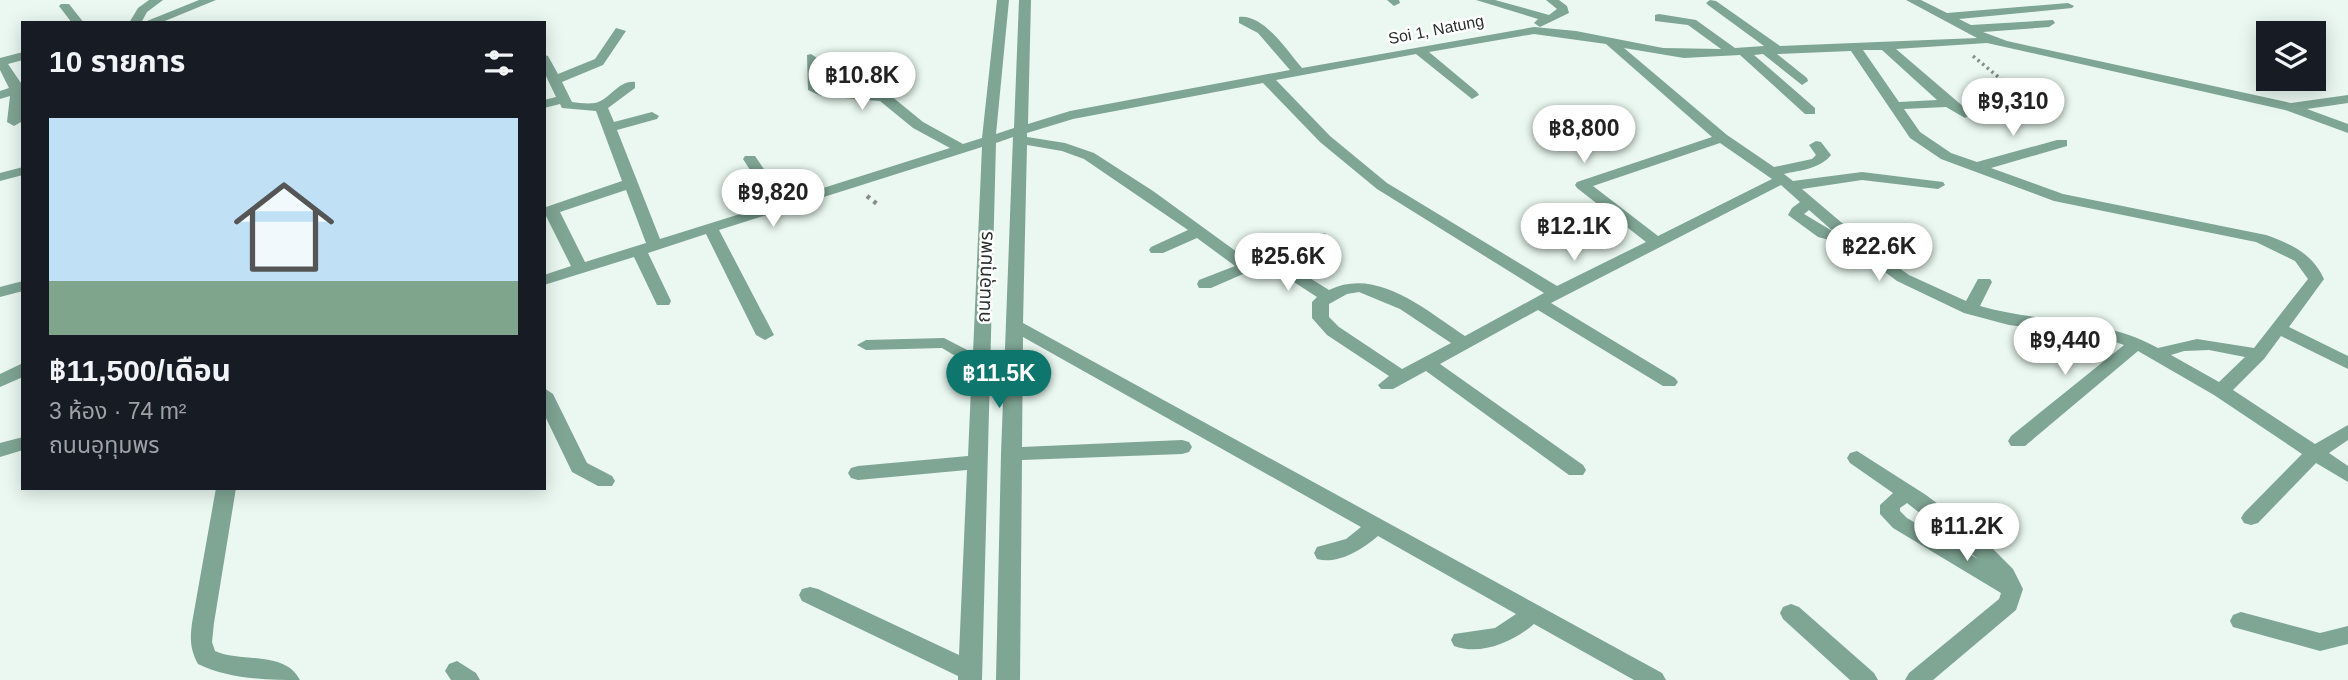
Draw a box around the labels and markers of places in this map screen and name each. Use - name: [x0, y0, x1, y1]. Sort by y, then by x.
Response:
- pin: ฿10.8K: [805, 52, 919, 112]
- pin: ฿9,310: [1956, 78, 2070, 138]
- pin: ฿8,800: [1527, 106, 1641, 165]
- pin: ฿9,820: [716, 170, 830, 229]
- pin: ฿12.1K: [1517, 204, 1631, 263]
- pin: ฿22.6K: [1822, 224, 1936, 283]
- pin: ฿25.6K: [1231, 233, 1345, 293]
- pin: ฿9,440: [2008, 318, 2122, 377]
- pin: ฿11.5K: [942, 350, 1056, 410]
- pin: ฿11.2K: [1910, 504, 2024, 563]

